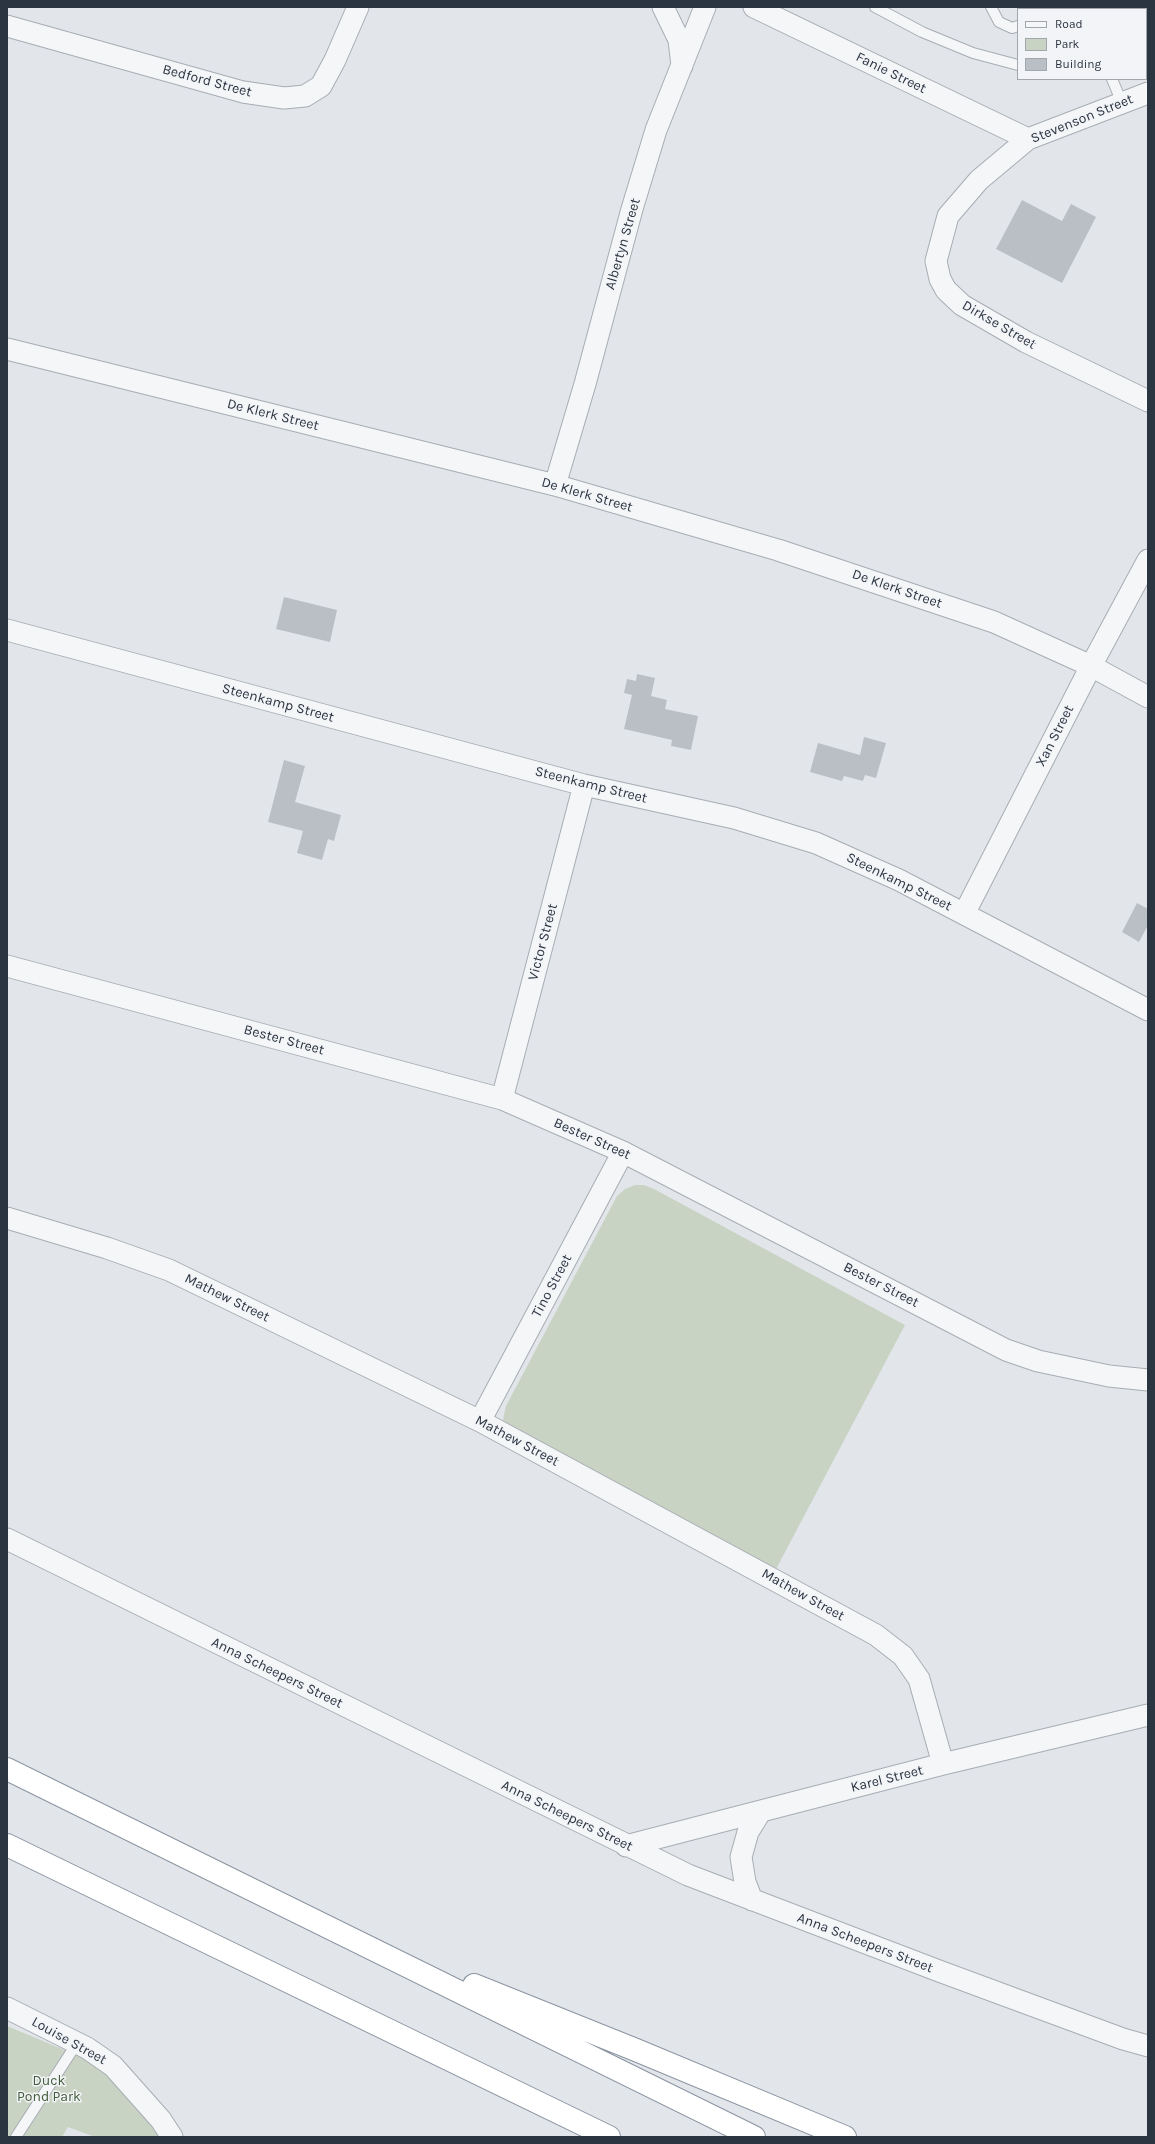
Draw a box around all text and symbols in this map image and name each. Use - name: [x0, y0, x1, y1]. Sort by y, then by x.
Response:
- legend: [1017, 8, 1147, 80]
- text: Road: [1055, 17, 1083, 31]
- text: Park: [1055, 37, 1079, 51]
- street label: Fanie Street: [853, 49, 929, 97]
- text: Building: [1055, 57, 1101, 71]
- street label: Bedford Street: [161, 61, 253, 101]
- street label: Stevenson Street: [1028, 91, 1136, 147]
- street label: Albertyn Street: [602, 196, 644, 292]
- street label: Dirkse Street: [959, 297, 1039, 353]
- street label: De Klerk Street: [225, 395, 321, 435]
- street label: De Klerk Street: [539, 474, 635, 516]
- street label: De Klerk Street: [850, 566, 944, 612]
- street label: Steenkamp Street: [220, 680, 336, 726]
- street label: Xan Street: [1032, 702, 1078, 770]
- street label: Steenkamp Street: [533, 763, 649, 807]
- street label: Steenkamp Street: [844, 849, 954, 915]
- street label: Victor Street: [525, 902, 561, 982]
- street label: Bester Street: [242, 1021, 326, 1059]
- street label: Bester Street: [551, 1115, 633, 1163]
- street label: Tino Street: [528, 1252, 576, 1320]
- street label: Bester Street: [840, 1259, 922, 1311]
- street label: Mathew Street: [182, 1270, 272, 1326]
- street label: Mathew Street: [472, 1412, 562, 1470]
- street label: Mathew Street: [759, 1565, 847, 1625]
- street label: Anna Scheepers Street: [209, 1634, 345, 1712]
- street label: Karel Street: [849, 1762, 925, 1796]
- street label: Anna Scheepers Street: [499, 1777, 635, 1855]
- street label: Anna Scheepers Street: [795, 1909, 935, 1977]
- street label: Louise Street: [29, 2013, 109, 2069]
- park label: Duck Pond Park: [17, 2073, 81, 2106]

